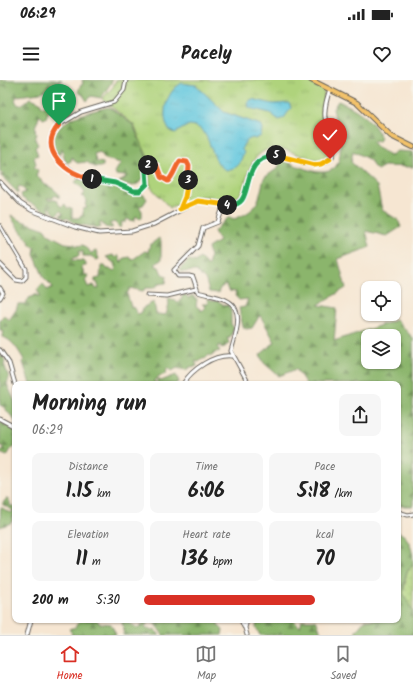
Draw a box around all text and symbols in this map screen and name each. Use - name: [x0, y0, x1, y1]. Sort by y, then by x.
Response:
- text: 06:29: [20, 2, 56, 26]
- text: Pacely: [181, 40, 232, 69]
- icon: menu: [20, 43, 42, 65]
- icon: heart: [371, 43, 393, 65]
- pin: [42, 84, 76, 125]
- icon: arrive: [48, 90, 70, 112]
- pin: [313, 118, 347, 159]
- icon: check: [319, 124, 341, 146]
- pin: 5: [266, 145, 286, 165]
- text: 5: [273, 146, 279, 164]
- pin: 2: [138, 155, 158, 175]
- text: 2: [145, 156, 151, 174]
- pin: 1: [82, 169, 102, 189]
- text: 1: [90, 170, 94, 188]
- pin: 3: [178, 170, 198, 190]
- text: 3: [185, 171, 191, 189]
- pin: 4: [217, 195, 237, 215]
- text: 4: [224, 196, 230, 214]
- map controls: [361, 281, 401, 369]
- button: locate: [361, 281, 401, 321]
- button: layers: [361, 329, 401, 369]
- text: Morning run: [32, 387, 147, 422]
- button: share: [339, 394, 381, 436]
- text: 06:29: [32, 420, 63, 441]
- text: Distance: [68, 458, 108, 476]
- text: Time: [195, 458, 218, 476]
- text: Pace: [314, 458, 335, 476]
- text: 1.15: [66, 476, 92, 508]
- text: 6:06: [188, 476, 225, 508]
- text: 5:18: [297, 476, 330, 508]
- text: km: [92, 485, 111, 503]
- text: /km: [330, 485, 352, 503]
- text: Elevation: [67, 526, 109, 544]
- text: Heart rate: [183, 526, 230, 544]
- text: kcal: [316, 526, 334, 544]
- text: 11: [76, 544, 88, 576]
- text: 136: [180, 544, 208, 576]
- text: 70: [315, 544, 335, 576]
- text: m: [88, 553, 101, 571]
- text: bpm: [208, 553, 233, 571]
- text: 200 m: [32, 590, 69, 611]
- text: 5:30: [96, 590, 120, 611]
- tab: Home: [56, 643, 83, 685]
- tab: Map: [195, 643, 217, 685]
- tab: Saved: [330, 643, 357, 685]

